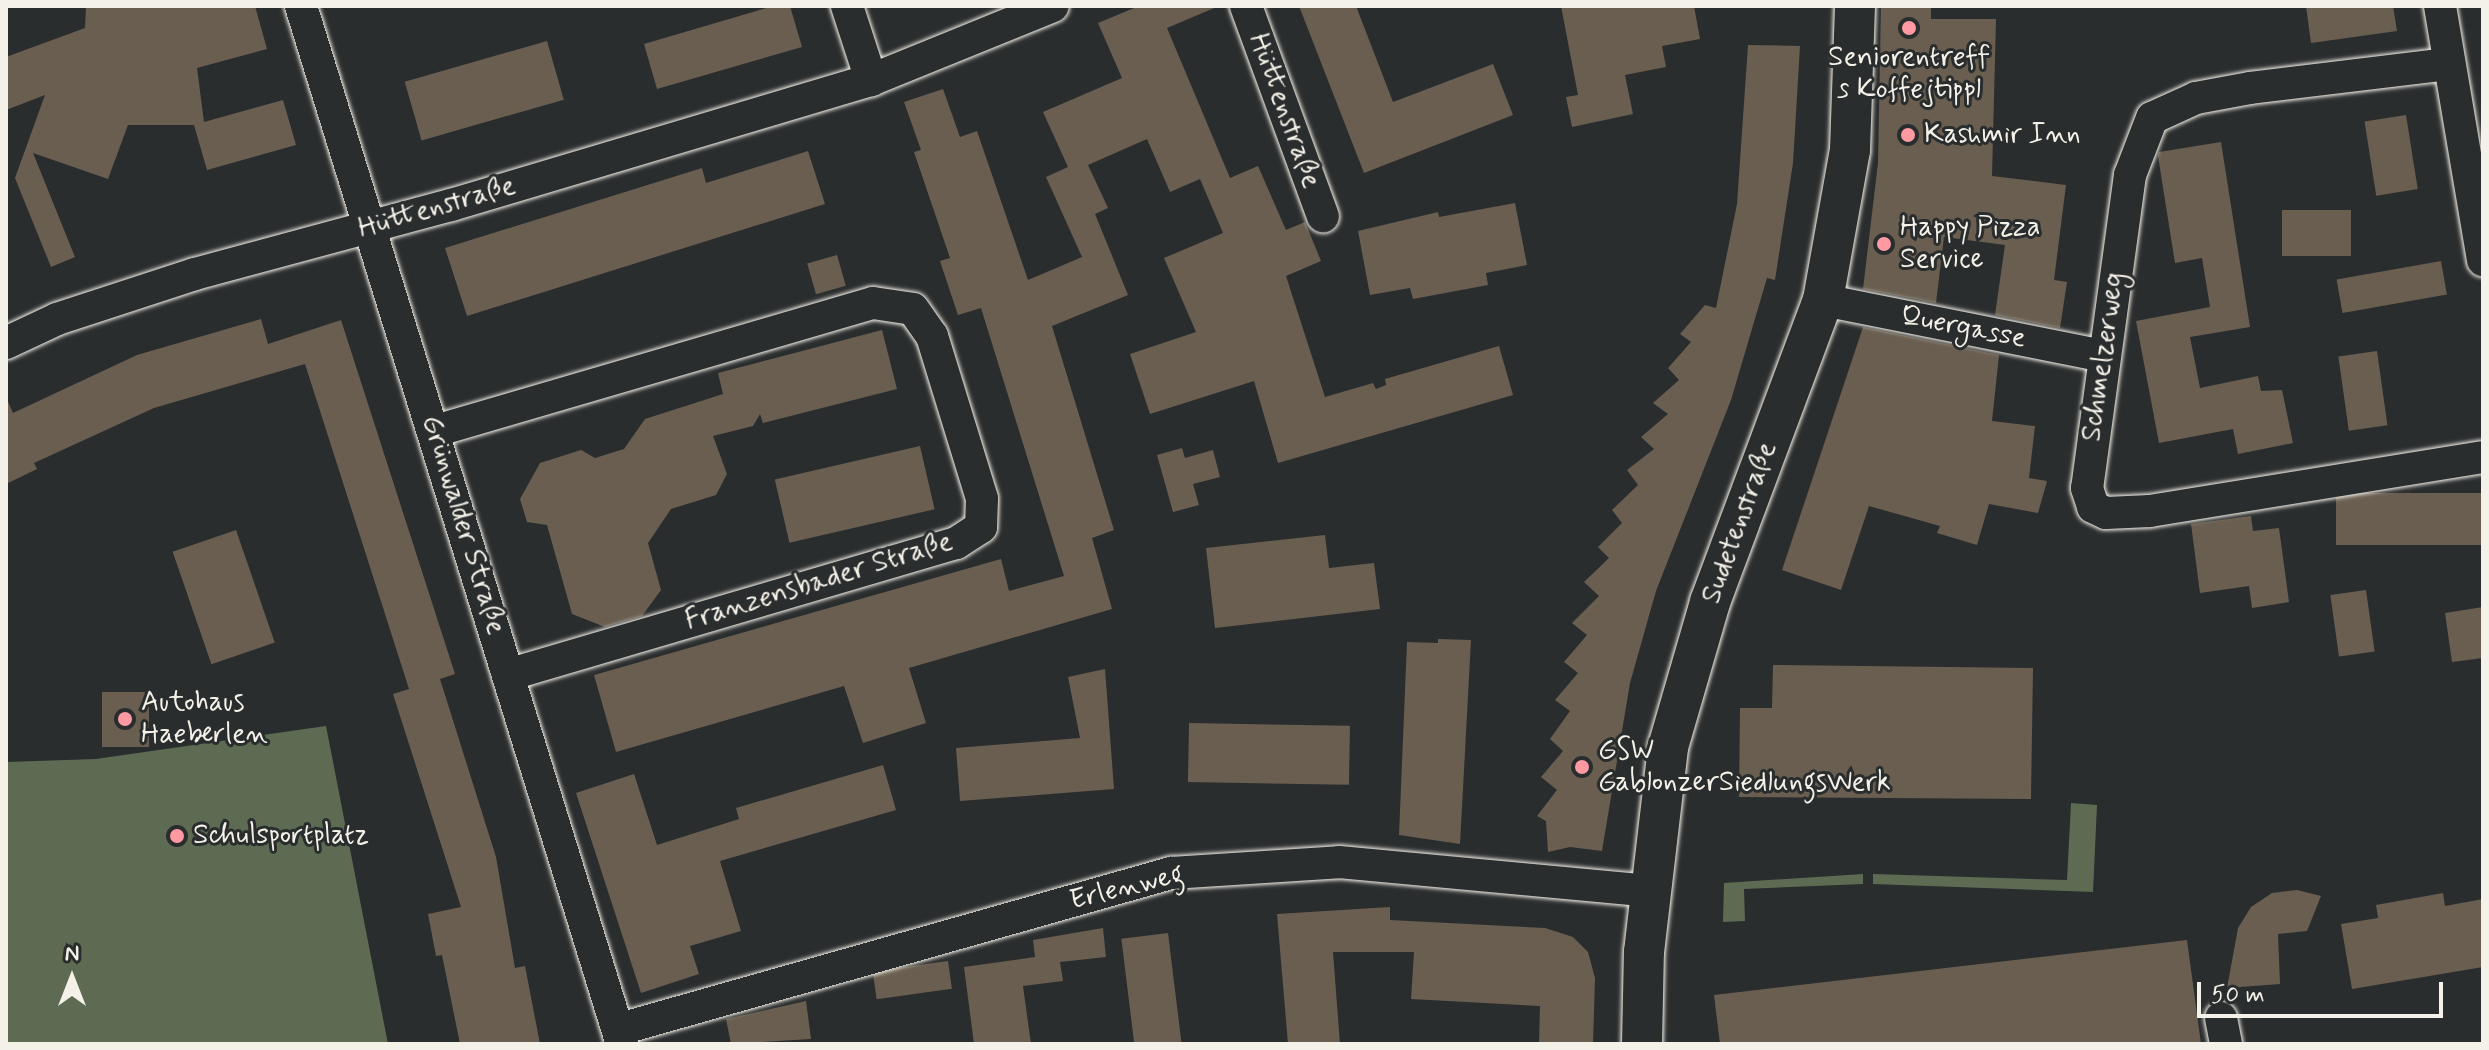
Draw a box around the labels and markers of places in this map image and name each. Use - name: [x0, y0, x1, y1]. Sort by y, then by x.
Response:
- marker: Seniorentreff s Koffejtippl: [1900, 19, 1918, 37]
- place label: Seniorentreff s Koffejtippl: [1828, 41, 1990, 107]
- place label: Kashmir Inn: [1924, 118, 2074, 152]
- marker: Kashmir Inn: [1899, 126, 1917, 144]
- place label: Happy Pizza Service: [1900, 211, 2042, 277]
- marker: Happy Pizza Service: [1875, 235, 1893, 253]
- place label: Autohaus Haeberlen: [141, 686, 268, 752]
- marker: Autohaus Haeberlen: [116, 710, 134, 728]
- place label: GSW GablonzerSiedlungsWerk: [1598, 734, 1891, 800]
- marker: GSW GablonzerSiedlungsWerk: [1573, 758, 1591, 776]
- place label: Schulsportplatz: [193, 819, 369, 853]
- marker: Schulsportplatz: [168, 827, 186, 845]

